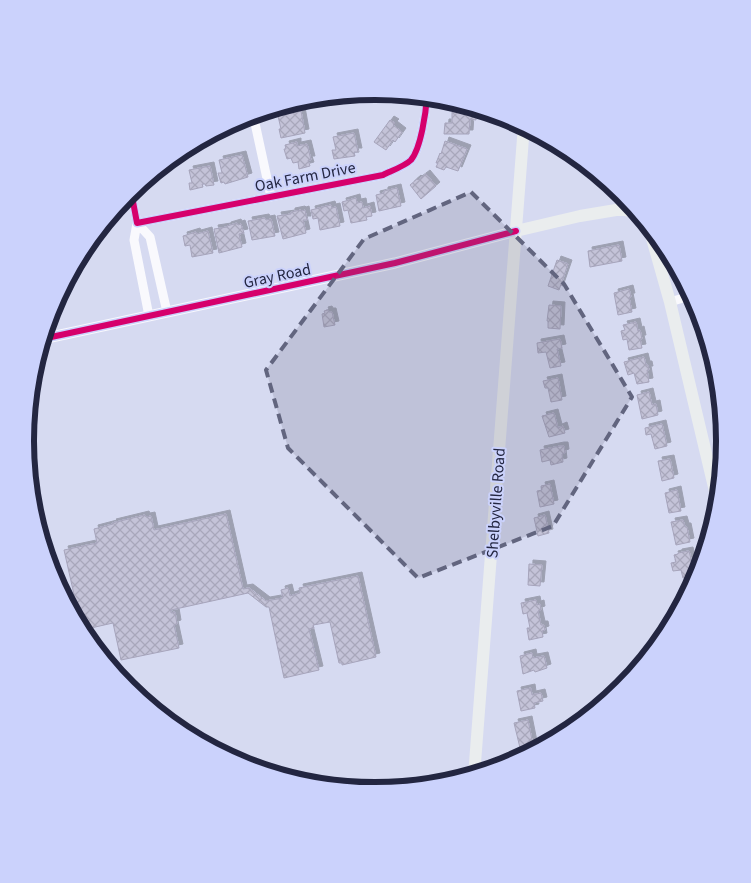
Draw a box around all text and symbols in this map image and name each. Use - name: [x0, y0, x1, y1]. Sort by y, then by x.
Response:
- street label: Oak Farm Drive: [253, 156, 357, 198]
- street label: Gray Road: [242, 258, 313, 294]
- street label: Shelbyville Road: [481, 447, 511, 559]

